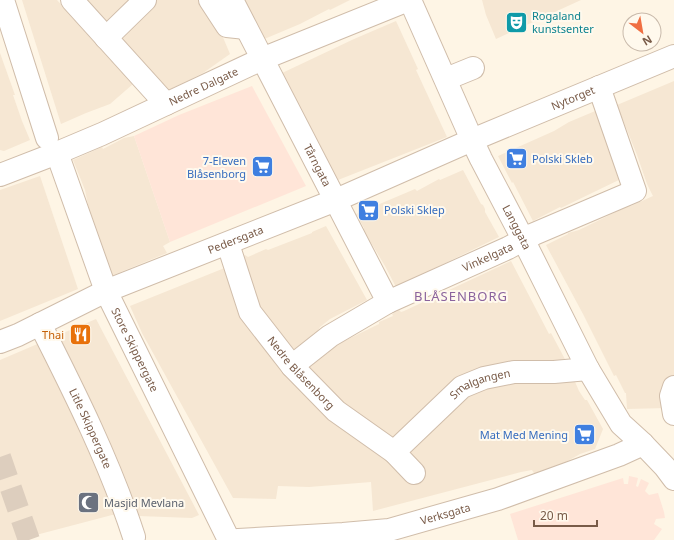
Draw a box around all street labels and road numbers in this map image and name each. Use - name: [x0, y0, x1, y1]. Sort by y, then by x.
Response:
- street label: Nedre Dalgate: [166, 63, 240, 109]
- street label: Nytorget: [549, 82, 597, 113]
- street label: Tårngata: [301, 141, 335, 189]
- street label: Langgata: [499, 202, 535, 252]
- street label: Pedersgata: [205, 221, 265, 257]
- street label: Vinkelgata: [460, 239, 516, 275]
- street label: Store Skippergate: [108, 305, 163, 394]
- street label: Nedre Blåsenborg: [264, 333, 338, 412]
- street label: Smalgangen: [446, 365, 511, 402]
- street label: Litle Skippergate: [66, 386, 116, 471]
- street label: Verksgata: [419, 499, 472, 528]

